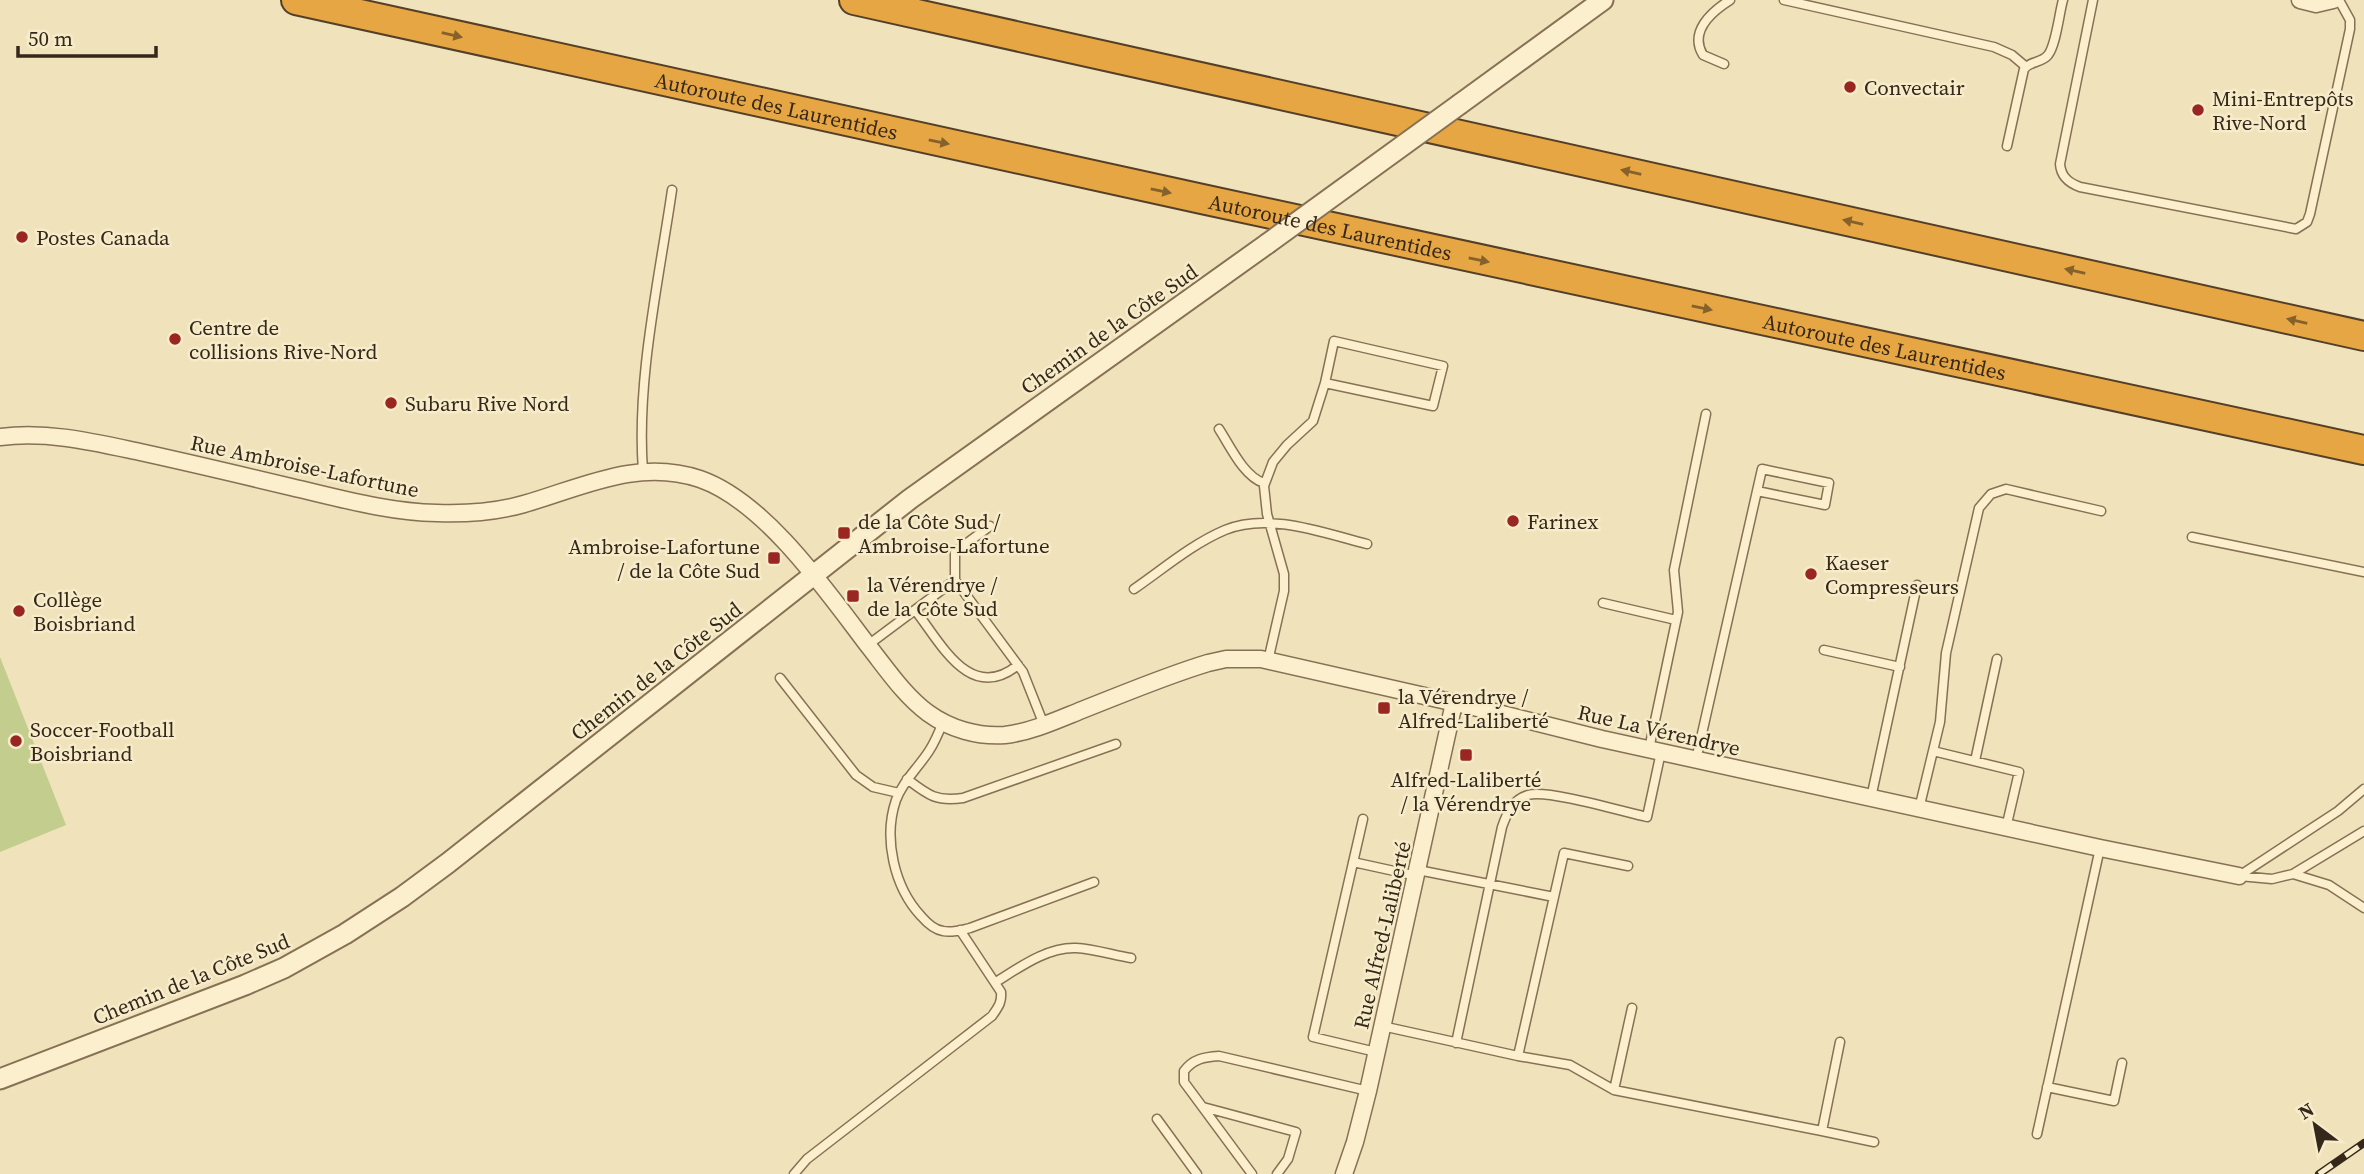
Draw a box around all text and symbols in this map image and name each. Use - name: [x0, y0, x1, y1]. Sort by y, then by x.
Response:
- scale bar: [18, 14, 156, 58]
- text: 50 m: [28, 24, 73, 53]
- one-way arrow: [441, 29, 463, 40]
- street label: Autoroute des Laurentides: [652, 65, 901, 146]
- place label: Convectair: [1864, 73, 1965, 102]
- marker: Convectair: [1842, 79, 1858, 95]
- place label: Mini-Entrepôts Rive-Nord: [2212, 84, 2354, 137]
- marker: Mini-Entrepôts Rive-Nord: [2190, 102, 2206, 118]
- one-way arrow: [928, 136, 950, 147]
- one-way arrow: [1620, 166, 1642, 177]
- one-way arrow: [1150, 185, 1172, 196]
- street label: Autoroute des Laurentides: [1206, 186, 1455, 267]
- one-way arrow: [1842, 216, 1864, 227]
- place label: Postes Canada: [36, 223, 170, 252]
- marker: Postes Canada: [14, 229, 30, 245]
- one-way arrow: [1468, 254, 1490, 265]
- street label: Chemin de la Côte Sud: [1015, 257, 1203, 401]
- one-way arrow: [2064, 266, 2086, 277]
- one-way arrow: [1691, 302, 1713, 313]
- street label: Autoroute des Laurentides: [1760, 306, 2009, 387]
- place label: Centre de collisions Rive-Nord: [189, 313, 377, 366]
- one-way arrow: [2286, 316, 2308, 327]
- marker: Centre de collisions Rive-Nord: [167, 331, 183, 347]
- place label: Subaru Rive Nord: [405, 389, 569, 418]
- marker: Subaru Rive Nord: [383, 395, 399, 411]
- street label: Rue Ambroise-Lafortune: [188, 428, 422, 504]
- place label: de la Côte Sud / Ambroise-Lafortune: [858, 507, 1050, 560]
- place label: Farinex: [1527, 507, 1599, 536]
- marker: Farinex: [1505, 513, 1521, 529]
- marker: de la Côte Sud / Ambroise-Lafortune: [836, 525, 852, 541]
- place label: Ambroise-Lafortune / de la Côte Sud: [568, 532, 760, 585]
- place label: Kaeser Compresseurs: [1825, 548, 1959, 601]
- marker: Ambroise-Lafortune / de la Côte Sud: [766, 550, 782, 566]
- marker: Kaeser Compresseurs: [1803, 566, 1819, 582]
- place label: la Vérendrye / de la Côte Sud: [867, 570, 998, 623]
- place label: Collège Boisbriand: [33, 585, 135, 638]
- marker: la Vérendrye / de la Côte Sud: [845, 588, 861, 604]
- street label: Chemin de la Côte Sud: [564, 595, 748, 747]
- marker: Collège Boisbriand: [11, 603, 27, 619]
- place label: la Vérendrye / Alfred-Laliberté: [1398, 682, 1549, 735]
- street label: Rue La Vérendrye: [1575, 697, 1743, 763]
- marker: la Vérendrye / Alfred-Laliberté: [1376, 700, 1392, 716]
- place label: Soccer-Football Boisbriand: [30, 715, 175, 768]
- marker: Soccer-Football Boisbriand: [8, 733, 24, 749]
- marker: Alfred-Laliberté / la Vérendrye: [1458, 747, 1474, 763]
- place label: Alfred-Laliberté / la Vérendrye: [1391, 765, 1541, 818]
- street label: Rue Alfred-Laliberté: [1346, 838, 1418, 1032]
- street label: Chemin de la Côte Sud: [88, 926, 294, 1032]
- north arrow: [2280, 1090, 2350, 1160]
- text: N: [2293, 1096, 2319, 1125]

